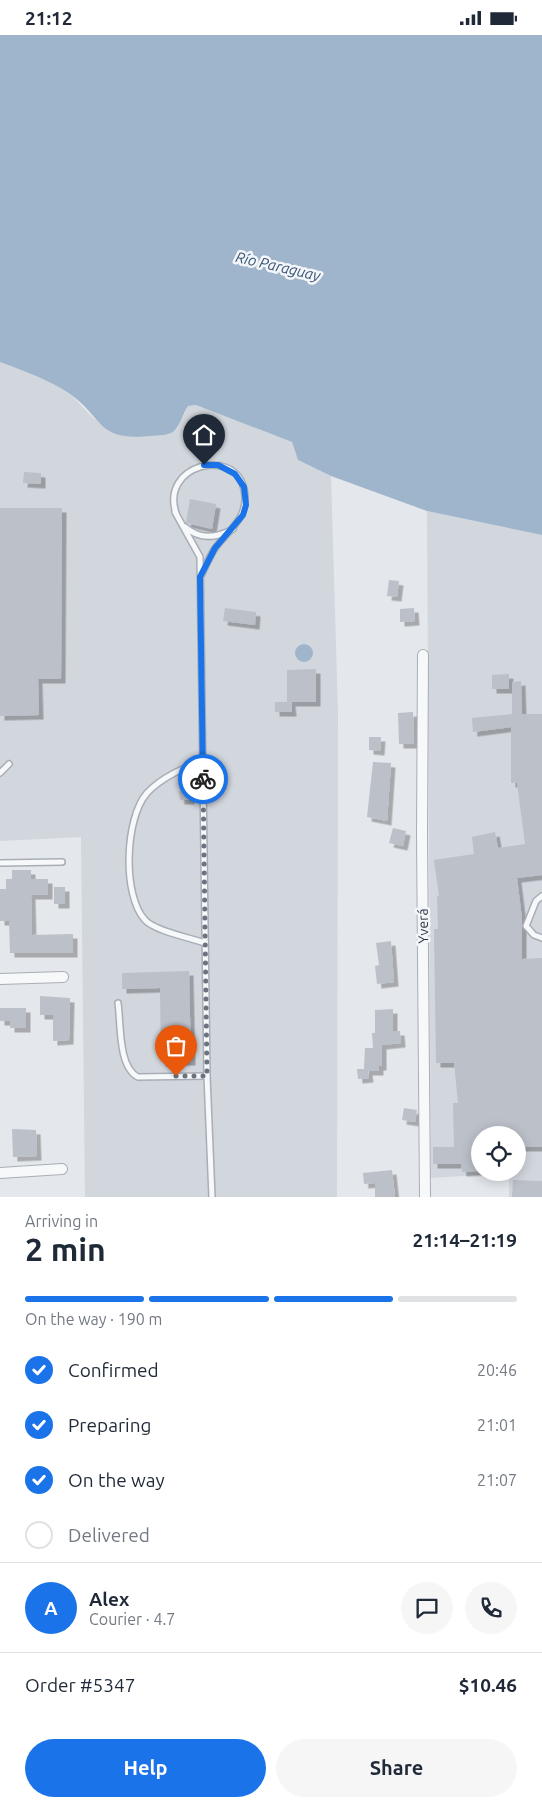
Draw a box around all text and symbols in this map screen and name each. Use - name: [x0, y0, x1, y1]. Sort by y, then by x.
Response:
- text: 21:12: [25, 7, 73, 29]
- water label: Río Paraguay: [234, 248, 323, 284]
- pin: [183, 414, 225, 465]
- icon: home: [190, 421, 218, 449]
- courier: [178, 754, 228, 804]
- icon: bike: [189, 765, 217, 793]
- street label: Yverá: [415, 908, 431, 944]
- pin: [155, 1025, 197, 1076]
- icon: bag: [162, 1032, 190, 1060]
- map controls: [471, 1126, 526, 1181]
- button: locate: [471, 1126, 526, 1181]
- text: Arriving in: [25, 1212, 98, 1230]
- text: 21:14–21:19: [412, 1229, 517, 1251]
- text: 2 min: [25, 1231, 106, 1267]
- text: On the way · 190 m: [25, 1310, 162, 1328]
- icon: check: [25, 1356, 53, 1384]
- text: Confirmed: [68, 1359, 159, 1381]
- text: 20:46: [477, 1361, 517, 1379]
- icon: check: [25, 1411, 53, 1439]
- text: Preparing: [68, 1414, 152, 1436]
- text: 21:01: [477, 1416, 517, 1434]
- icon: check: [25, 1466, 53, 1494]
- text: On the way: [68, 1469, 165, 1491]
- text: 21:07: [477, 1471, 517, 1489]
- text: Delivered: [68, 1524, 150, 1546]
- button: chat: [401, 1582, 453, 1634]
- button: phone: [465, 1582, 517, 1634]
- text: Alex: [89, 1588, 129, 1610]
- text: A: [44, 1597, 58, 1619]
- text: Courier · 4.7: [89, 1610, 175, 1628]
- text: Order #5347: [25, 1674, 135, 1696]
- text: $10.46: [459, 1674, 517, 1696]
- button: Help: [25, 1739, 266, 1797]
- button: Share: [276, 1739, 517, 1797]

